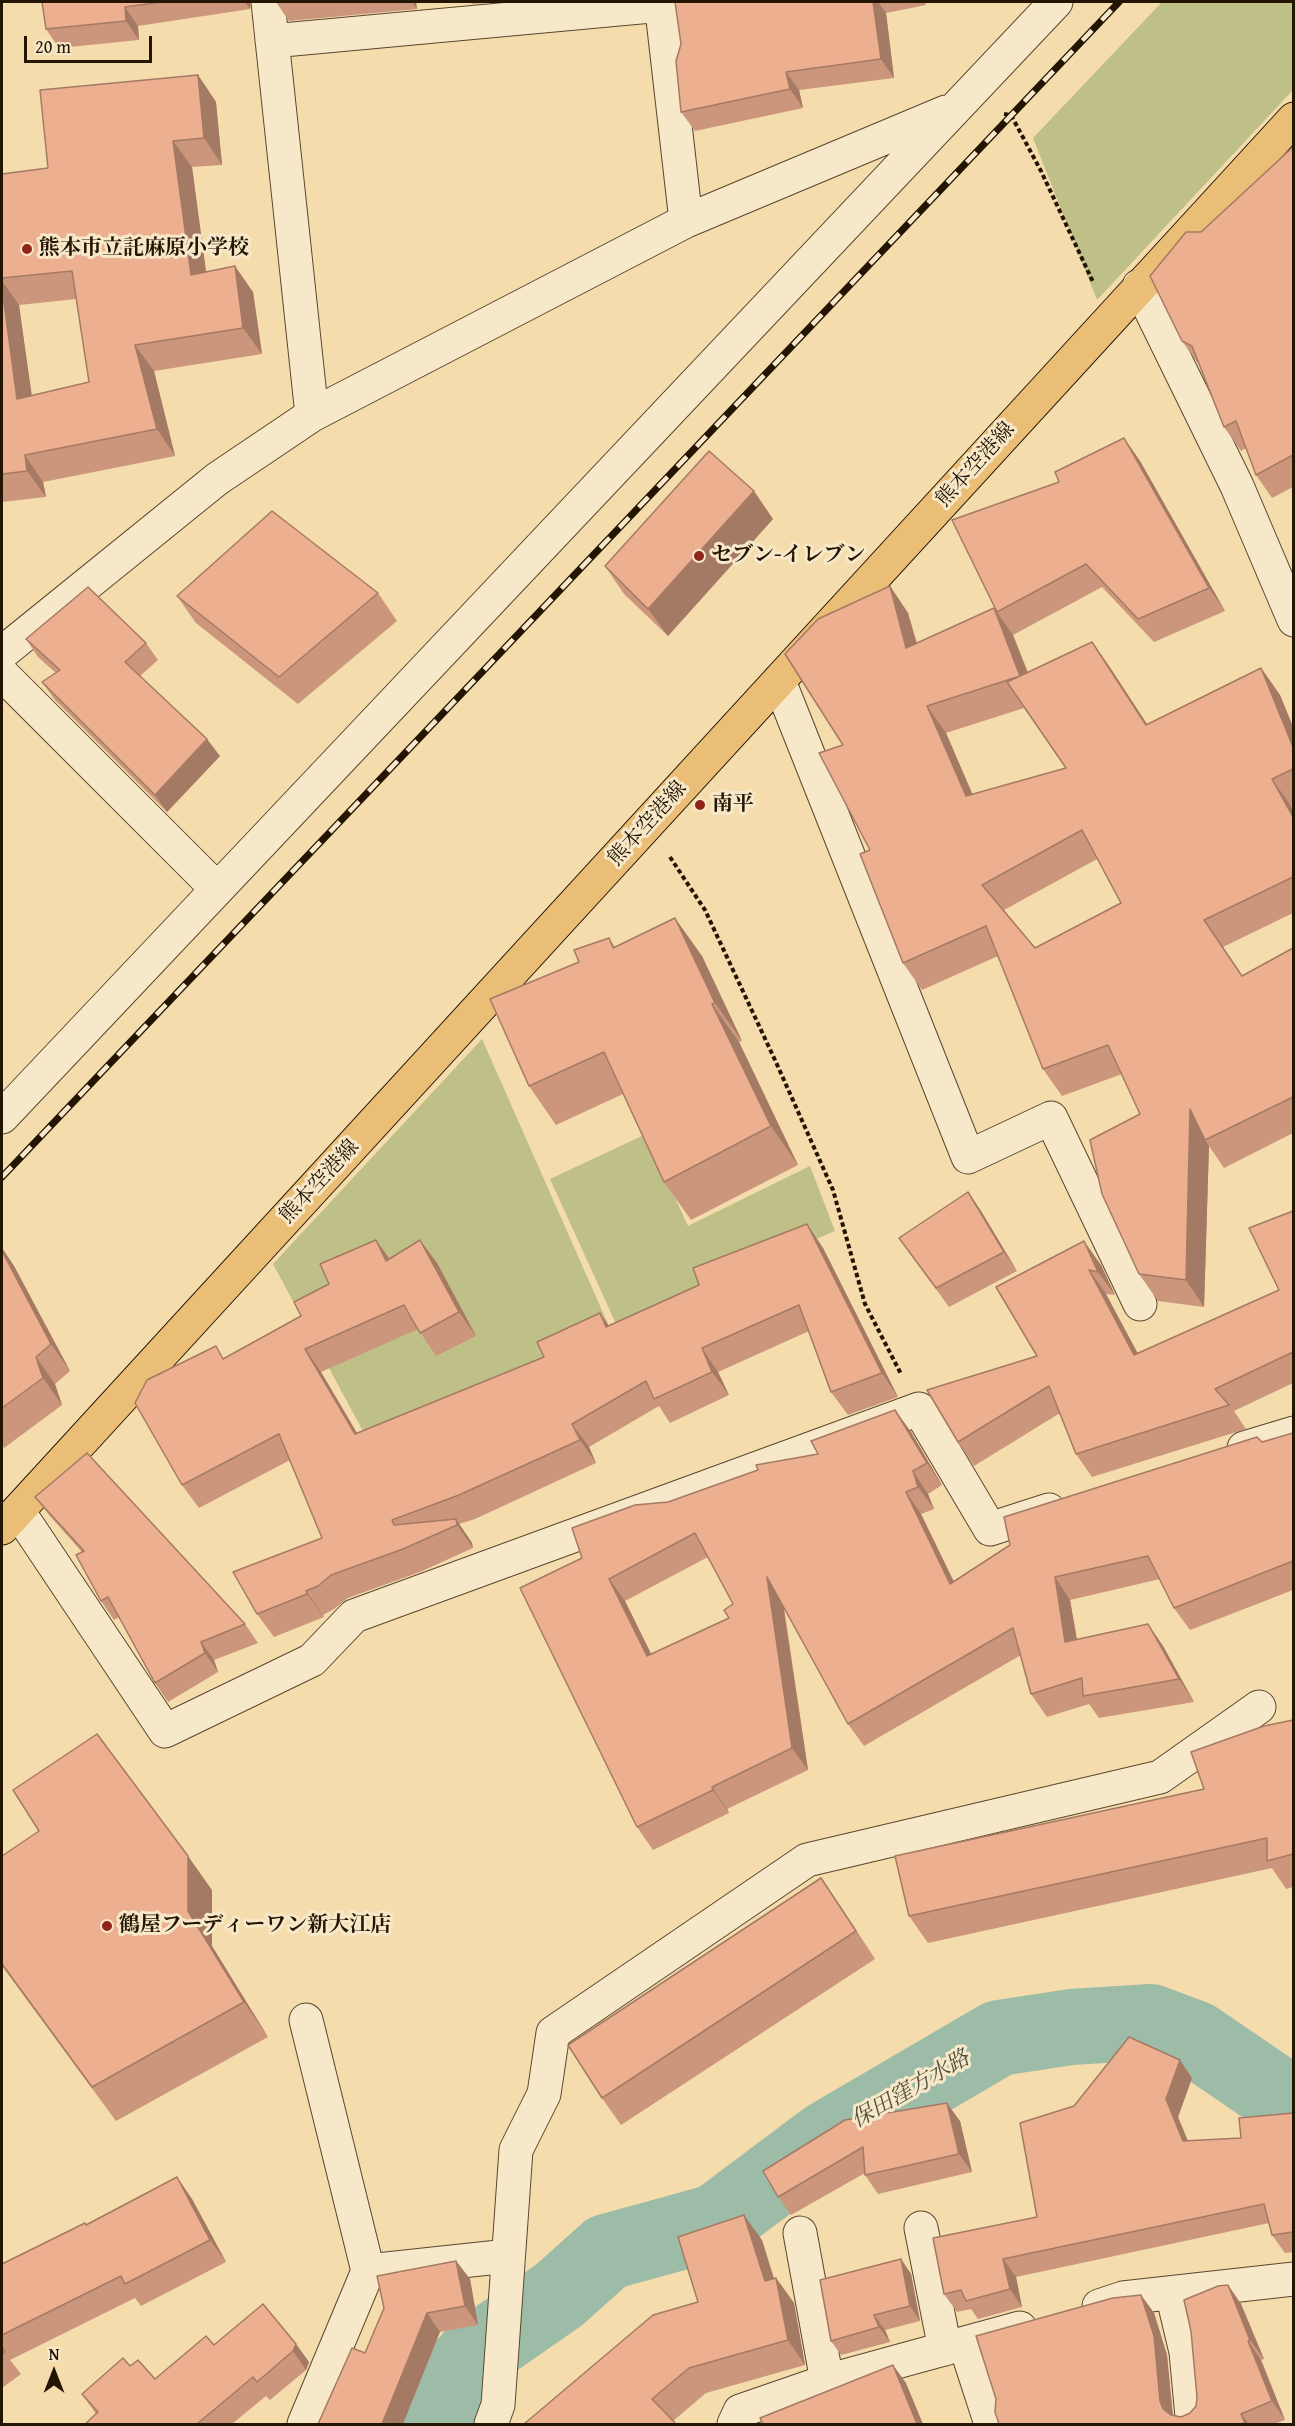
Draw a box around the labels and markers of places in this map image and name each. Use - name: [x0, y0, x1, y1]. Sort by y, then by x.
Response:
- place label: 熊本市立託麻原小学校: [39, 236, 249, 262]
- marker: 熊本市立託麻原小学校: [20, 242, 34, 256]
- place label: セブン-イレブン: [711, 543, 866, 569]
- marker: セブン-イレブン: [692, 549, 706, 563]
- place label: 南平: [712, 792, 754, 818]
- marker: 南平: [693, 798, 707, 812]
- place label: 鶴屋フーディーワン新大江店: [119, 1913, 391, 1939]
- marker: 鶴屋フーディーワン新大江店: [100, 1919, 114, 1933]

